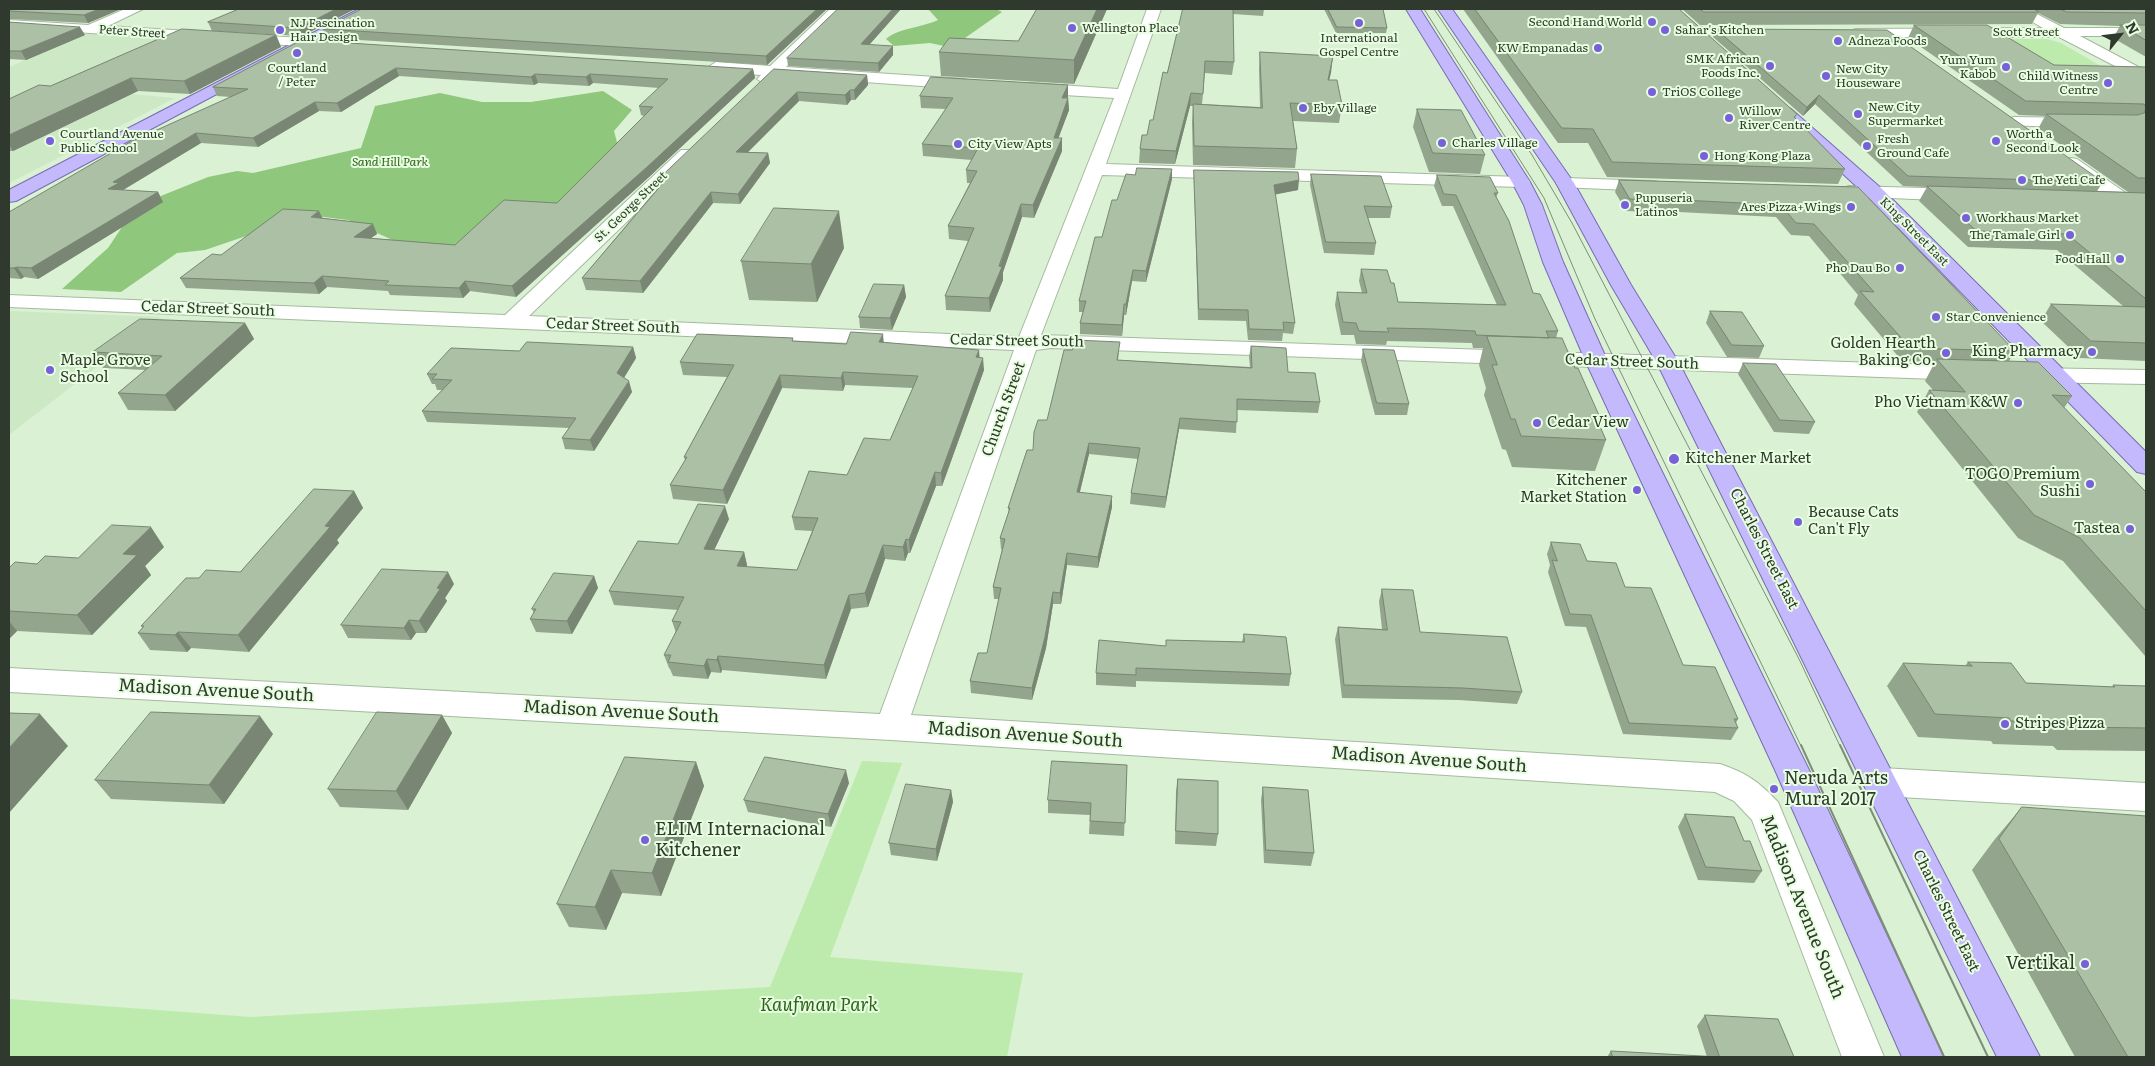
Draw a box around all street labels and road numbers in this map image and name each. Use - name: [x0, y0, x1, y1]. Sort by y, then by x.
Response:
- street label: Peter Street: [98, 22, 166, 42]
- street label: Scott Street: [1993, 25, 2059, 39]
- street label: St. George Street: [592, 169, 670, 245]
- street label: King Street East: [1877, 195, 1951, 269]
- street label: Cedar Street South: [141, 298, 275, 320]
- street label: Cedar Street South: [546, 315, 680, 337]
- street label: Cedar Street South: [950, 331, 1084, 351]
- street label: Cedar Street South: [1565, 351, 1699, 373]
- street label: Church Street: [979, 359, 1029, 459]
- street label: Charles Street East: [1726, 486, 1802, 612]
- street label: Madison Avenue South: [117, 675, 315, 707]
- street label: Madison Avenue South: [522, 696, 720, 728]
- street label: Madison Avenue South: [926, 717, 1124, 753]
- street label: Madison Avenue South: [1330, 742, 1528, 778]
- street label: Madison Avenue South: [1755, 812, 1849, 1002]
- street label: Charles Street East: [1909, 847, 1983, 975]

